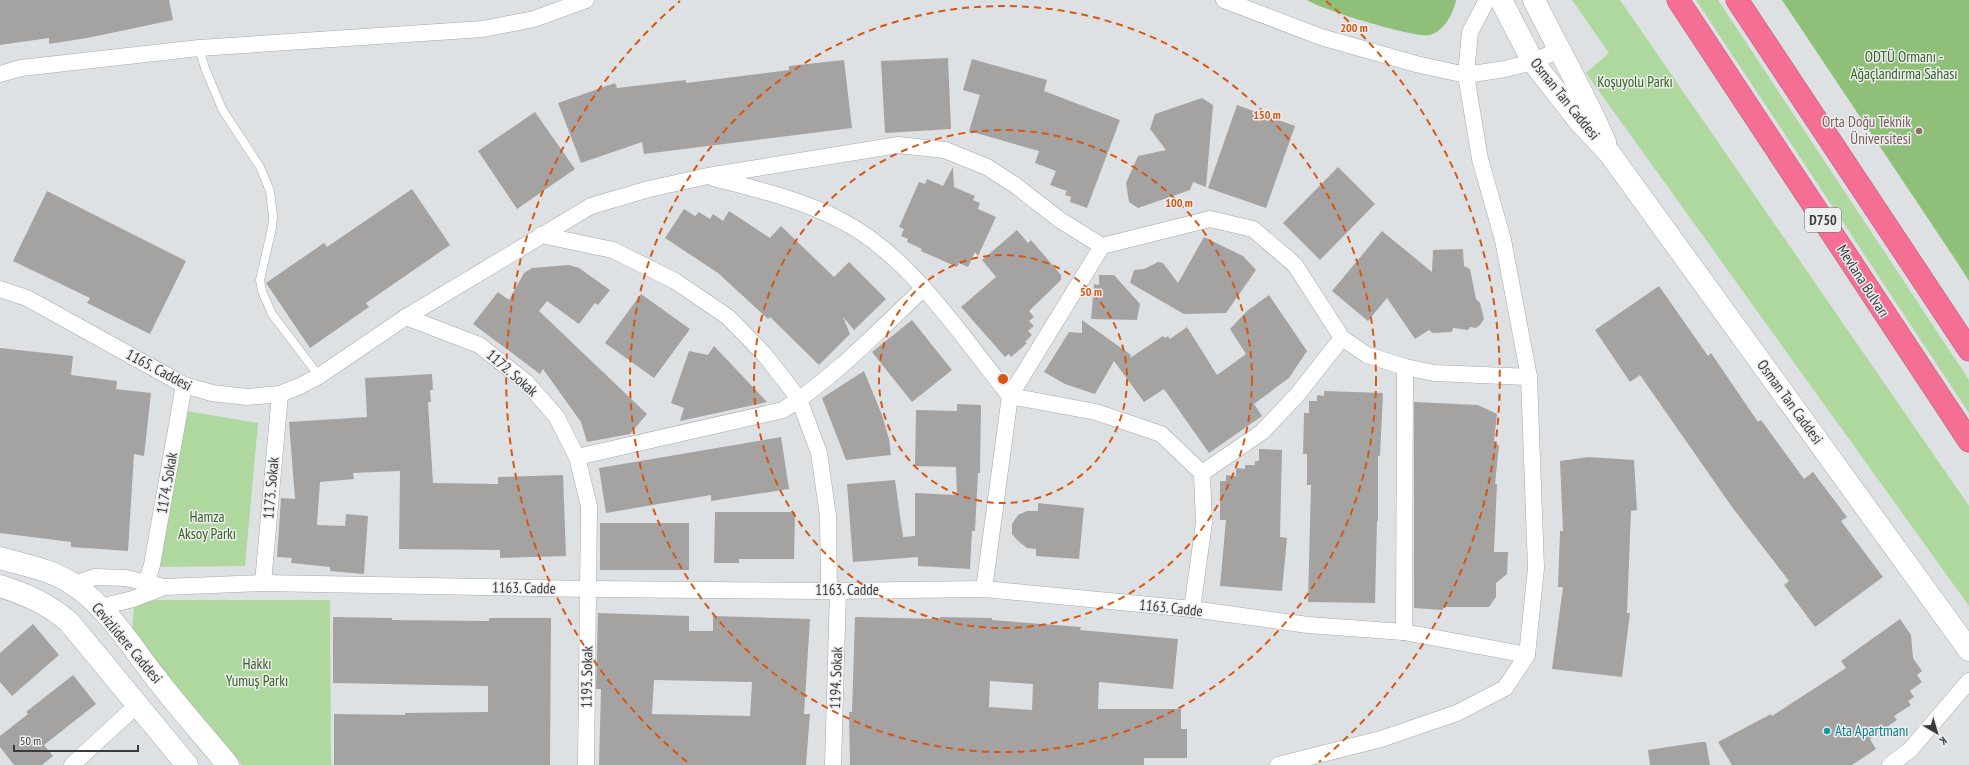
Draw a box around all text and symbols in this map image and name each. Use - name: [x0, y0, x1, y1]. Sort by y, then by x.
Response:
- text: 200 m: [1340, 20, 1368, 35]
- park label: ODTÜ Ormanı - Ağaçlandırma Sahası: [1851, 47, 1957, 83]
- street label: Osman Tan Caddesi: [1527, 54, 1604, 143]
- park label: Koşuyolu Parkı: [1597, 72, 1673, 91]
- text: 150 m: [1253, 107, 1281, 122]
- place label: Orta Doğu Teknik Üniversitesi: [1822, 112, 1911, 148]
- marker: Orta Doğu Teknik Üniversitesi: [1914, 126, 1924, 136]
- text: 100 m: [1165, 195, 1193, 210]
- road number: D750: [1805, 208, 1841, 232]
- street label: Mevlana Bulvarı: [1833, 241, 1894, 321]
- text: 50 m: [1080, 284, 1102, 299]
- street label: 1165. Caddesi: [123, 344, 196, 395]
- street label: 1172. Sokak: [483, 345, 542, 400]
- street label: Osman Tan Caddesi: [1753, 356, 1827, 448]
- centre of rings: [996, 372, 1010, 386]
- street label: 1174. Sokak: [152, 450, 181, 515]
- street label: 1173. Sokak: [258, 456, 283, 520]
- park label: Hamza Aksoy Parkı: [178, 507, 236, 543]
- street label: 1163. Cadde: [492, 577, 556, 598]
- street label: 1163. Cadde: [815, 580, 879, 599]
- street label: 1163. Cadde: [1138, 595, 1204, 620]
- street label: Cevizlidere Caddesi: [88, 598, 167, 687]
- street label: 1193. Sokak: [576, 645, 597, 708]
- street label: 1194. Sokak: [825, 646, 846, 709]
- park label: Hakkı Yumuş Parkı: [226, 654, 288, 690]
- north arrow: [1917, 713, 1957, 753]
- place label: Ata Apartmanı: [1835, 721, 1909, 740]
- marker: Ata Apartmanı: [1822, 726, 1832, 736]
- scale bar: [14, 727, 138, 753]
- text: 50 m: [20, 733, 41, 748]
- text: K: [1936, 734, 1950, 748]

